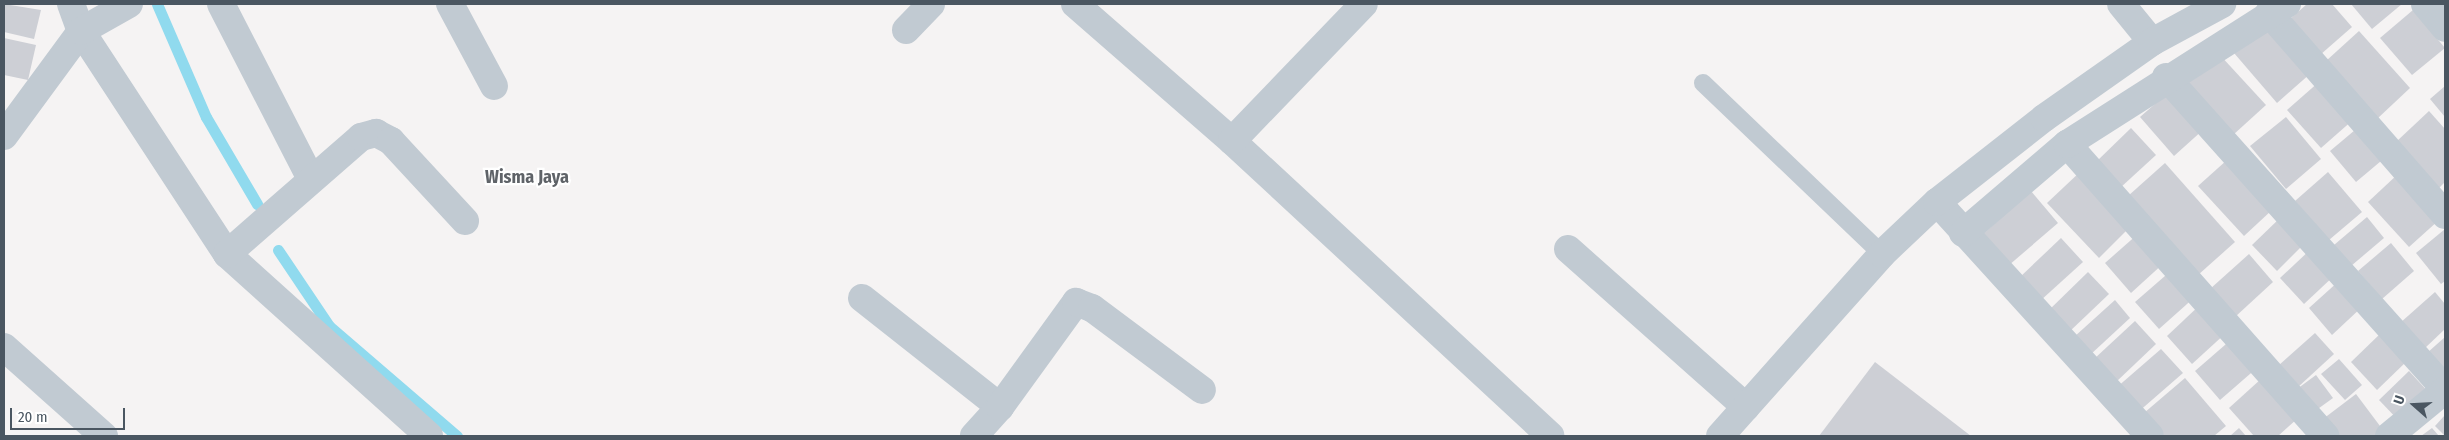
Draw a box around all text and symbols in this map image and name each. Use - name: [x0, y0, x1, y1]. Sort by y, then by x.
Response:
- district label: Wisma Jaya: [485, 166, 569, 188]
- north arrow: [2389, 380, 2439, 430]
- text: U: [2390, 393, 2409, 407]
- scale bar: [12, 398, 128, 430]
- text: 20 m: [18, 408, 48, 426]

